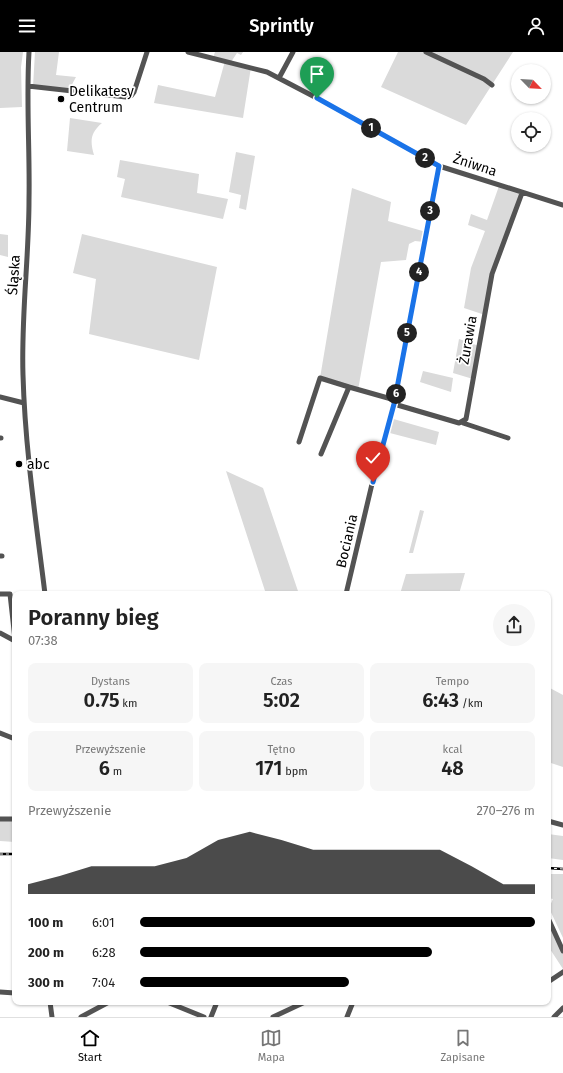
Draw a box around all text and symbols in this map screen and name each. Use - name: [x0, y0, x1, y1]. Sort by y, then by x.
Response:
- icon: menu: [16, 15, 38, 37]
- text: Sprintly: [249, 15, 314, 37]
- icon: person: [525, 15, 547, 37]
- pin: [300, 57, 334, 98]
- icon: arrive: [306, 63, 328, 85]
- north arrow: [511, 64, 551, 104]
- map controls: [511, 64, 551, 152]
- place label: Delikatesy Centrum: [69, 83, 134, 116]
- marker: Delikatesy Centrum: [56, 94, 66, 104]
- button: locate: [511, 112, 551, 152]
- pin: 1: [361, 118, 381, 138]
- text: 1: [368, 121, 374, 134]
- pin: 2: [415, 148, 435, 168]
- street label: Żniwna: [451, 149, 499, 180]
- text: 2: [422, 151, 428, 164]
- pin: 3: [420, 201, 440, 221]
- text: 3: [427, 204, 433, 217]
- street label: Śląska: [3, 254, 24, 296]
- pin: 4: [409, 262, 429, 282]
- text: 4: [416, 265, 422, 278]
- street label: Żurawia: [454, 314, 481, 366]
- pin: 5: [397, 323, 417, 343]
- text: 5: [404, 326, 410, 339]
- pin: 6: [386, 384, 406, 404]
- text: 6: [393, 387, 399, 400]
- pin: [356, 441, 390, 482]
- icon: check: [362, 447, 384, 469]
- place label: abc: [27, 456, 50, 473]
- marker: abc: [14, 459, 24, 469]
- street label: Bociania: [333, 512, 361, 570]
- text: Poranny bieg: [28, 604, 159, 631]
- button: share: [493, 604, 535, 646]
- text: 07:38: [28, 633, 58, 648]
- text: Dystans: [91, 675, 130, 688]
- text: Czas: [271, 675, 292, 688]
- text: Tempo: [436, 675, 469, 688]
- text: 0.75: [84, 688, 119, 712]
- text: 5:02: [263, 688, 300, 712]
- text: 6:43: [422, 688, 459, 712]
- text: km: [119, 697, 137, 710]
- text: /km: [459, 697, 483, 710]
- text: Przewyższenie: [75, 743, 146, 756]
- text: Tętno: [268, 743, 295, 756]
- text: kcal: [443, 743, 462, 756]
- text: 6: [99, 756, 110, 780]
- text: 171: [255, 756, 282, 780]
- text: 48: [441, 756, 464, 780]
- text: m: [110, 765, 122, 778]
- text: bpm: [282, 765, 308, 778]
- text: Przewyższenie: [28, 803, 111, 818]
- text: 270–276 m: [477, 803, 535, 818]
- text: 100 m: [28, 915, 63, 930]
- text: 6:01: [92, 915, 115, 930]
- text: 200 m: [28, 945, 64, 960]
- text: 6:28: [92, 945, 116, 960]
- text: 300 m: [28, 975, 64, 990]
- text: 7:04: [92, 975, 115, 990]
- tab: Start: [78, 1027, 102, 1064]
- tab: Mapa: [258, 1027, 285, 1064]
- tab: Zapisane: [440, 1027, 485, 1064]

